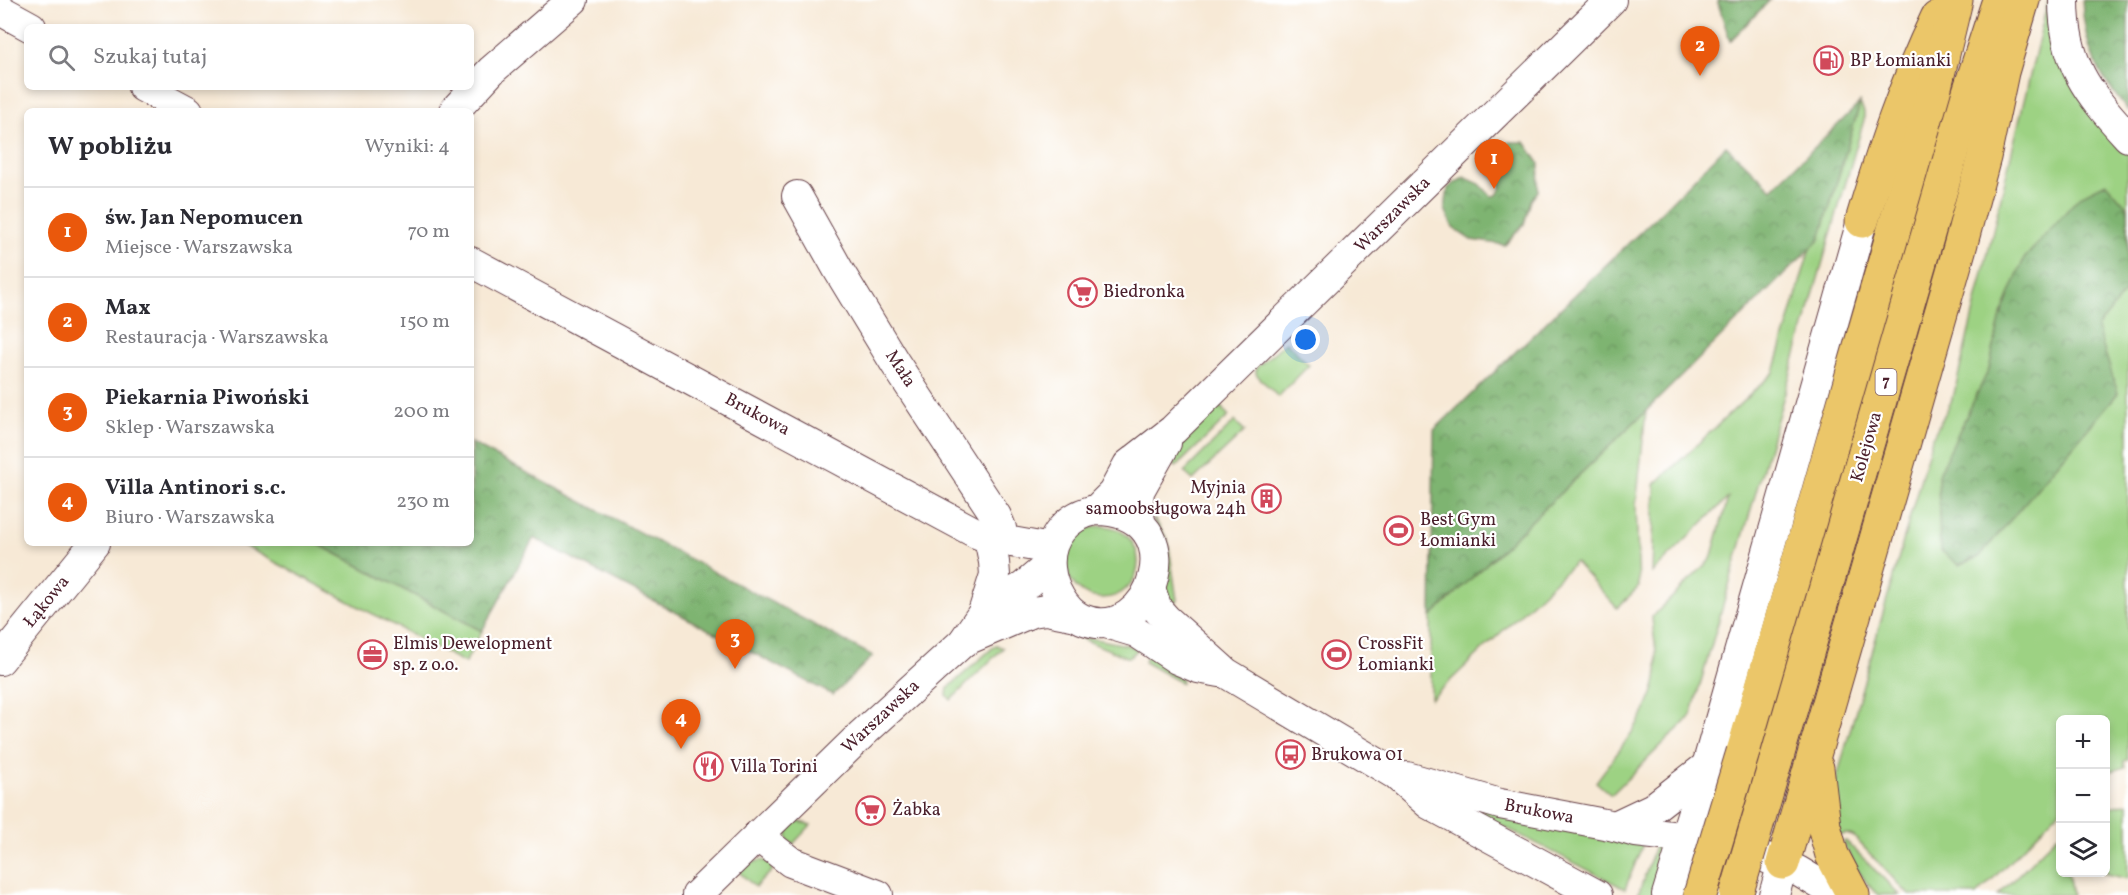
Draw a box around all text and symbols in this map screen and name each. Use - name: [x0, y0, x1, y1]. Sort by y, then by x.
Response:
- search box: [24, 24, 474, 90]
- pin: 2: [1680, 26, 1720, 76]
- icon: search: [45, 41, 78, 74]
- text: Szukaj tutaj: [93, 42, 207, 73]
- fuel station icon: BP Łomianki: [1813, 45, 1845, 77]
- place label: BP Łomianki: [1850, 49, 1951, 74]
- text: W pobliżu: [48, 129, 172, 165]
- text: Wyniki: 4: [364, 133, 450, 161]
- pin: 1: [1474, 140, 1514, 189]
- street label: Warszawska: [1349, 171, 1437, 259]
- text: św. Jan Nepomucen: [105, 203, 303, 234]
- text: 1: [63, 218, 72, 246]
- text: 70 m: [407, 218, 450, 246]
- text: Miejsce · Warszawska: [105, 234, 293, 262]
- supermarket icon: Biedronka: [1066, 276, 1098, 308]
- place label: Biedronka: [1103, 280, 1185, 305]
- text: Max: [105, 293, 151, 324]
- text: 2: [62, 308, 73, 336]
- text: 150 m: [399, 308, 450, 336]
- text: Restauracja · Warszawska: [105, 324, 329, 352]
- your location: [1291, 325, 1320, 354]
- street label: Mała: [879, 345, 921, 393]
- road number: 7: [1876, 369, 1896, 395]
- text: Piekarnia Piwoński: [105, 383, 309, 414]
- street label: Brukowa: [720, 387, 794, 443]
- text: 3: [62, 398, 73, 426]
- text: 200 m: [393, 398, 450, 426]
- street label: Kolejowa: [1845, 409, 1889, 485]
- text: Sklep · Warszawska: [105, 414, 275, 442]
- text: Villa Antinori s.c.: [105, 473, 286, 504]
- place label: Myjnia samoobsługowa 24h: [1086, 476, 1246, 522]
- building icon: Myjnia samoobsługowa 24h: [1251, 482, 1283, 514]
- text: 4: [61, 488, 74, 516]
- text: 230 m: [396, 488, 450, 516]
- text: Biuro · Warszawska: [105, 504, 275, 532]
- place label: Best Gym Łomianki: [1420, 508, 1496, 554]
- sports icon: Best Gym Łomianki: [1383, 514, 1415, 546]
- street label: Łąkowa: [18, 570, 76, 634]
- pin: 3: [716, 620, 754, 669]
- place label: Elmis Dewelopment sp. z o.o.: [393, 632, 552, 678]
- place label: CrossFit Łomianki: [1358, 632, 1434, 678]
- office icon: Elmis Dewelopment sp. z o.o.: [356, 638, 388, 670]
- sports icon: CrossFit Łomianki: [1321, 638, 1353, 670]
- street label: Warszawska: [836, 674, 926, 760]
- pin: 4: [662, 700, 700, 749]
- map controls: [2056, 715, 2110, 877]
- button: +: [2056, 715, 2110, 769]
- bus stop icon: Brukowa 01: [1274, 739, 1306, 771]
- place label: Brukowa 01: [1311, 743, 1403, 768]
- restaurant icon: Villa Torini: [693, 751, 725, 783]
- place label: Villa Torini: [730, 755, 818, 780]
- button: −: [2056, 769, 2110, 823]
- street label: Brukowa: [1502, 793, 1576, 831]
- supermarket icon: Żabka: [855, 794, 887, 826]
- place label: Żabka: [892, 798, 941, 823]
- button: layers: [2056, 823, 2110, 877]

